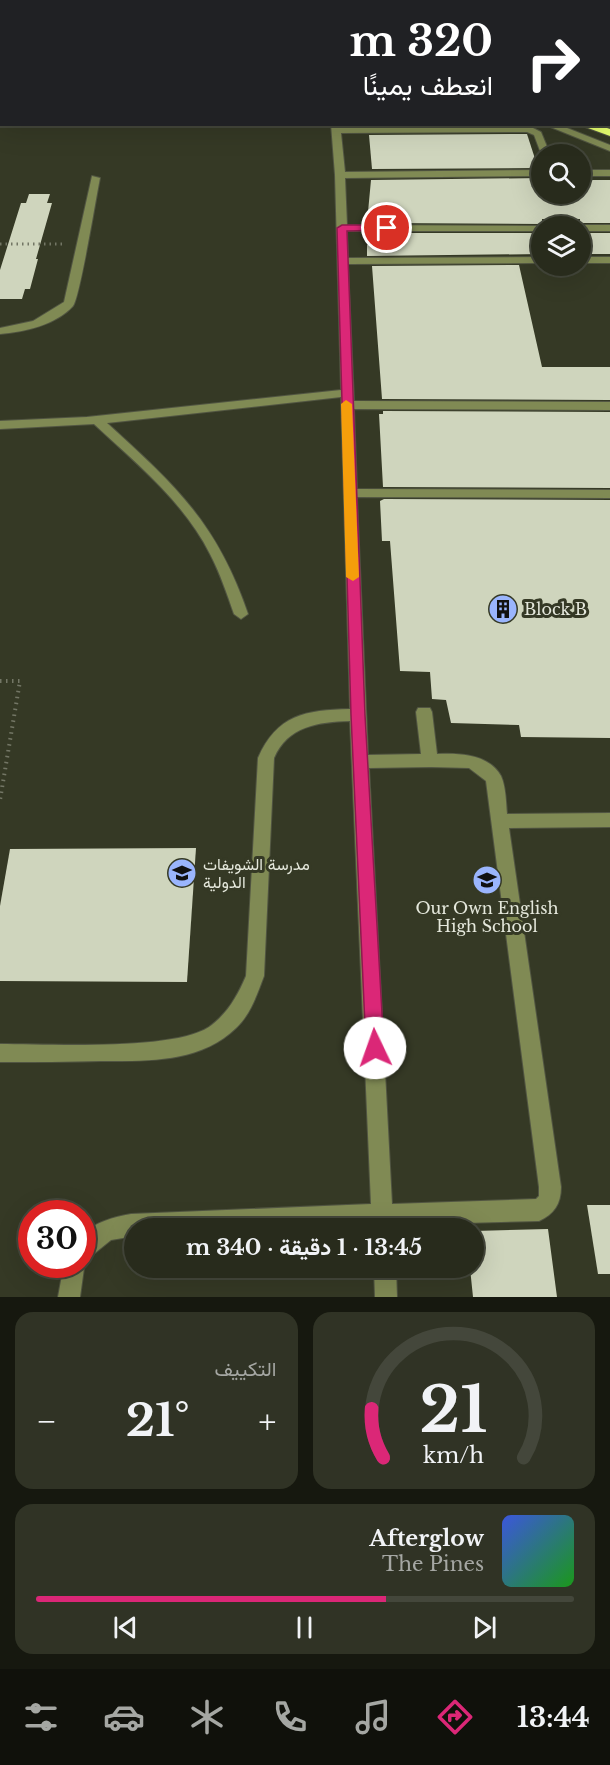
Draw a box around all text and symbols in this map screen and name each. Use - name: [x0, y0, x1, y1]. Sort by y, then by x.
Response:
- text: 320 m: [350, 15, 493, 67]
- icon: right: [514, 24, 592, 102]
- text: انعطف يمينًا: [363, 69, 493, 102]
- map controls: [531, 144, 591, 276]
- button: search: [531, 144, 591, 204]
- pin: [361, 202, 412, 253]
- icon: arrive: [370, 211, 403, 244]
- button: layers: [531, 216, 591, 276]
- building icon: Block B: [487, 593, 519, 625]
- place label: Block B: [524, 599, 587, 619]
- place label: مدرسة الشويفات الدولية: [203, 854, 310, 893]
- school or university icon: مدرسة الشويفات الدولية: [166, 857, 198, 889]
- school or university icon: Our Own English High School: [471, 864, 503, 896]
- place label: Our Own English High School: [415, 898, 559, 936]
- position arrow: [343, 1016, 407, 1080]
- speed limit sign: 30: [18, 1200, 96, 1278]
- text: 13:45 · 1 دقيقة · 340 m: [186, 1234, 422, 1261]
- text: التكييف: [214, 1357, 277, 1381]
- text: 21: [420, 1371, 488, 1449]
- text: 21°: [126, 1392, 190, 1448]
- text: −: [36, 1401, 57, 1442]
- text: +: [258, 1401, 276, 1442]
- text: km/h: [423, 1442, 484, 1469]
- text: Afterglow: [369, 1525, 484, 1552]
- text: The Pines: [382, 1552, 484, 1576]
- icon: previous: [109, 1611, 142, 1644]
- icon: pause: [288, 1611, 321, 1644]
- icon: next: [468, 1611, 501, 1644]
- icon: filters: [20, 1696, 62, 1738]
- icon: car: [103, 1696, 145, 1738]
- icon: climate: [186, 1696, 228, 1738]
- icon: phone: [269, 1696, 311, 1738]
- icon: music: [352, 1696, 394, 1738]
- icon: directions: [434, 1696, 476, 1738]
- text: 13:44: [517, 1701, 590, 1734]

